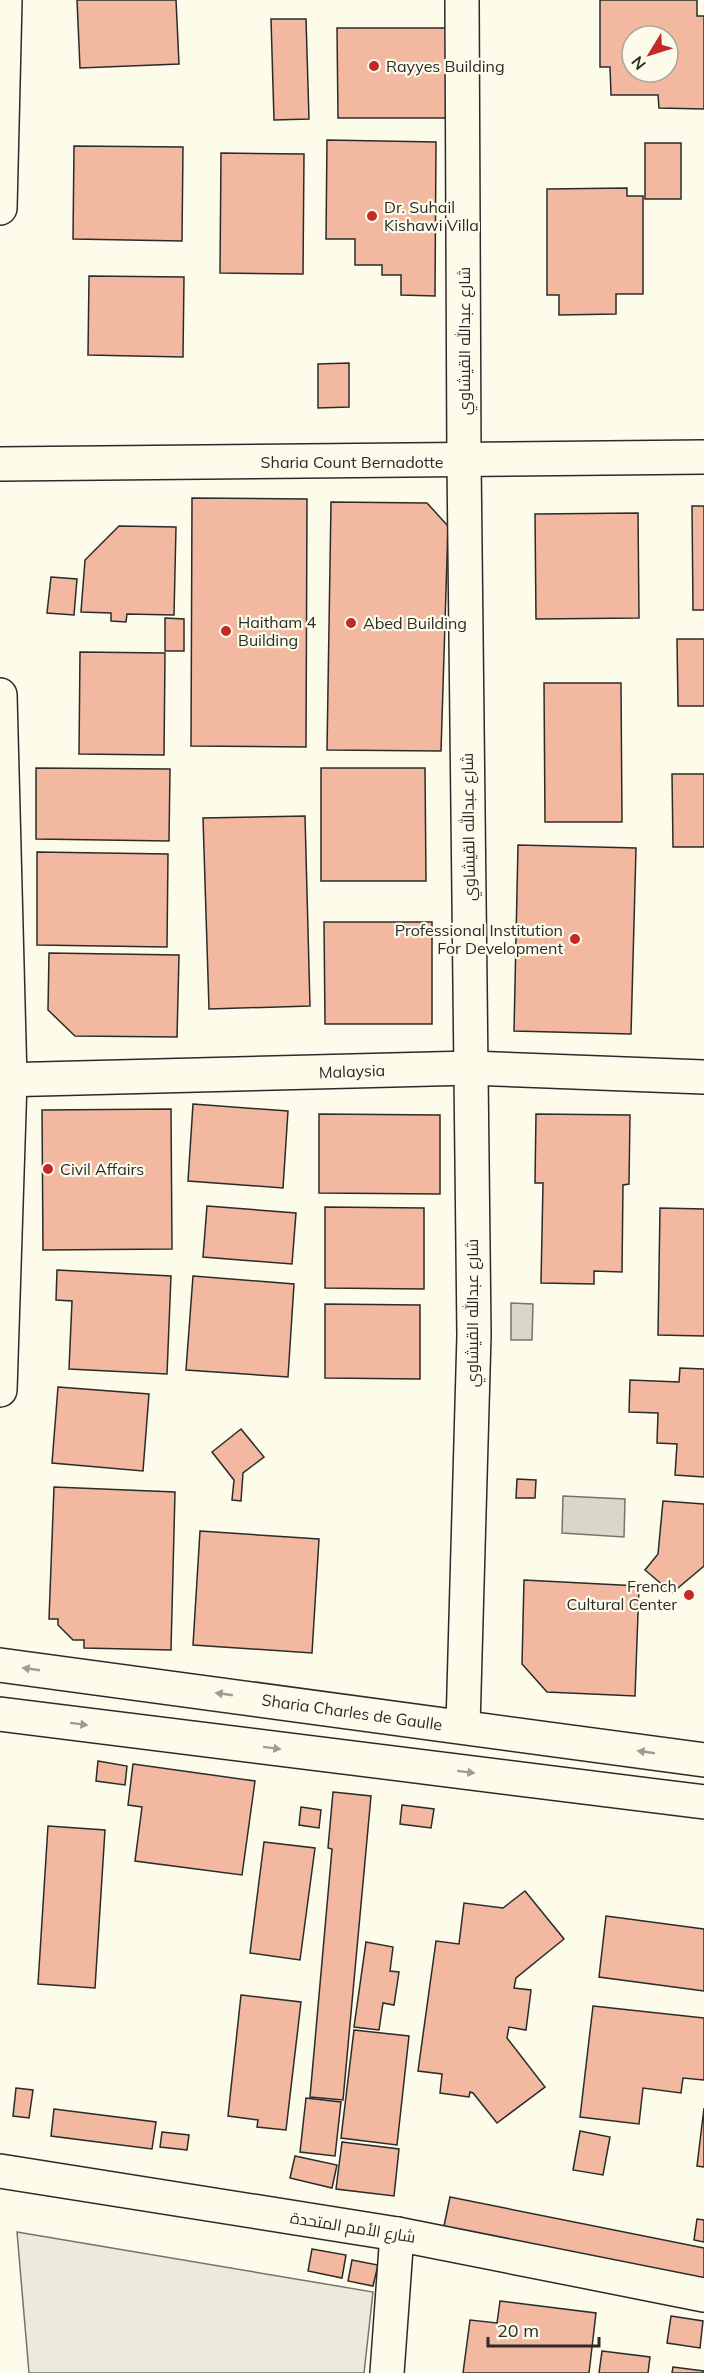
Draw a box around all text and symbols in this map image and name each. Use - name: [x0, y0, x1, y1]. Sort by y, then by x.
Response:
- north arrow: [620, 24, 680, 84]
- text: N: [627, 52, 650, 74]
- place label: Rayyes Building: [386, 56, 505, 76]
- marker: Rayyes Building: [367, 59, 381, 73]
- place label: Dr. Suhail Kishawi Villa: [384, 197, 479, 235]
- marker: Dr. Suhail Kishawi Villa: [365, 209, 379, 223]
- street label: شارع عبدالله القيشاوي: [454, 267, 478, 415]
- street label: Sharia Count Bernadotte: [261, 452, 443, 472]
- place label: Haitham 4 Building: [238, 612, 316, 650]
- place label: Abed Building: [363, 613, 467, 633]
- marker: Abed Building: [344, 616, 358, 630]
- marker: Haitham 4 Building: [219, 624, 233, 638]
- street label: شارع عبدالله القيشاوي: [457, 753, 483, 901]
- place label: Professional Institution For Development: [395, 920, 563, 958]
- marker: Professional Institution For Development: [568, 932, 582, 946]
- street label: Malaysia: [318, 1060, 386, 1082]
- place label: Civil Affairs: [60, 1159, 144, 1179]
- marker: Civil Affairs: [41, 1162, 55, 1176]
- street label: شارع عبدالله القيشاوي: [462, 1239, 486, 1387]
- place label: French Cultural Center: [567, 1576, 677, 1614]
- marker: French Cultural Center: [682, 1588, 696, 1602]
- one-way arrow: [21, 1664, 40, 1673]
- street label: Sharia Charles de Gaulle: [260, 1689, 444, 1735]
- one-way arrow: [214, 1690, 233, 1699]
- one-way arrow: [69, 1719, 88, 1728]
- one-way arrow: [263, 1743, 282, 1753]
- one-way arrow: [636, 1747, 655, 1756]
- one-way arrow: [456, 1767, 475, 1777]
- street label: شارع الأمم المتحدة: [289, 2207, 417, 2249]
- scale bar: [488, 2310, 599, 2348]
- text: 20 m: [497, 2319, 539, 2342]

